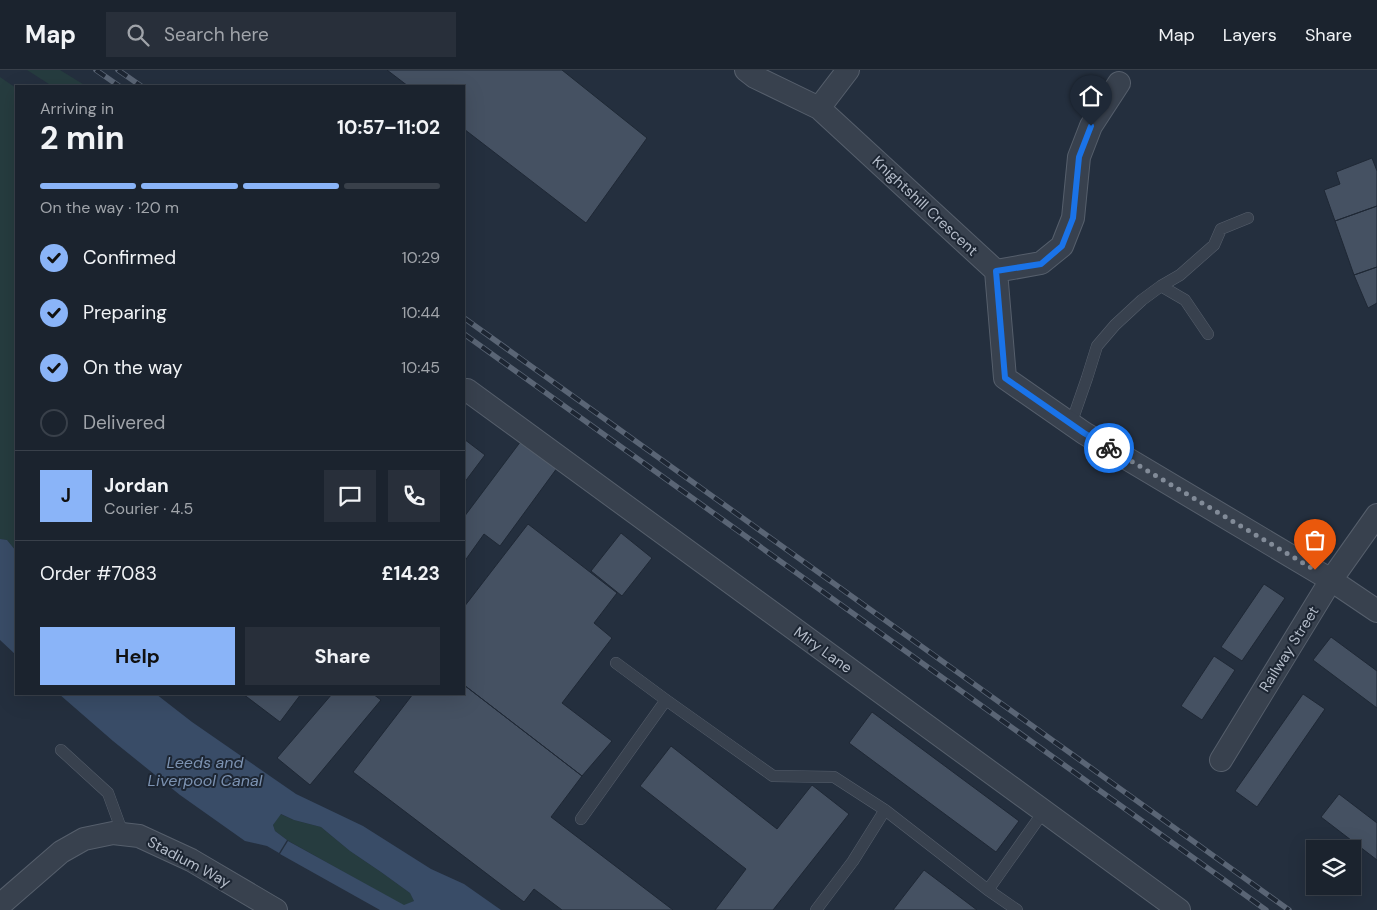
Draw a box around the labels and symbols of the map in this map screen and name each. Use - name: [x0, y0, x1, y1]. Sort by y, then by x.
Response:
- pin: [1070, 75, 1112, 126]
- street label: Knightshill Crescent: [868, 152, 982, 260]
- courier: [1084, 423, 1134, 473]
- pin: [1294, 519, 1336, 570]
- street label: Railway Street: [1255, 602, 1323, 696]
- street label: Miry Lane: [790, 622, 856, 678]
- water label: Leeds and Liverpool Canal: [148, 752, 263, 791]
- street label: Stadium Way: [144, 832, 235, 893]

